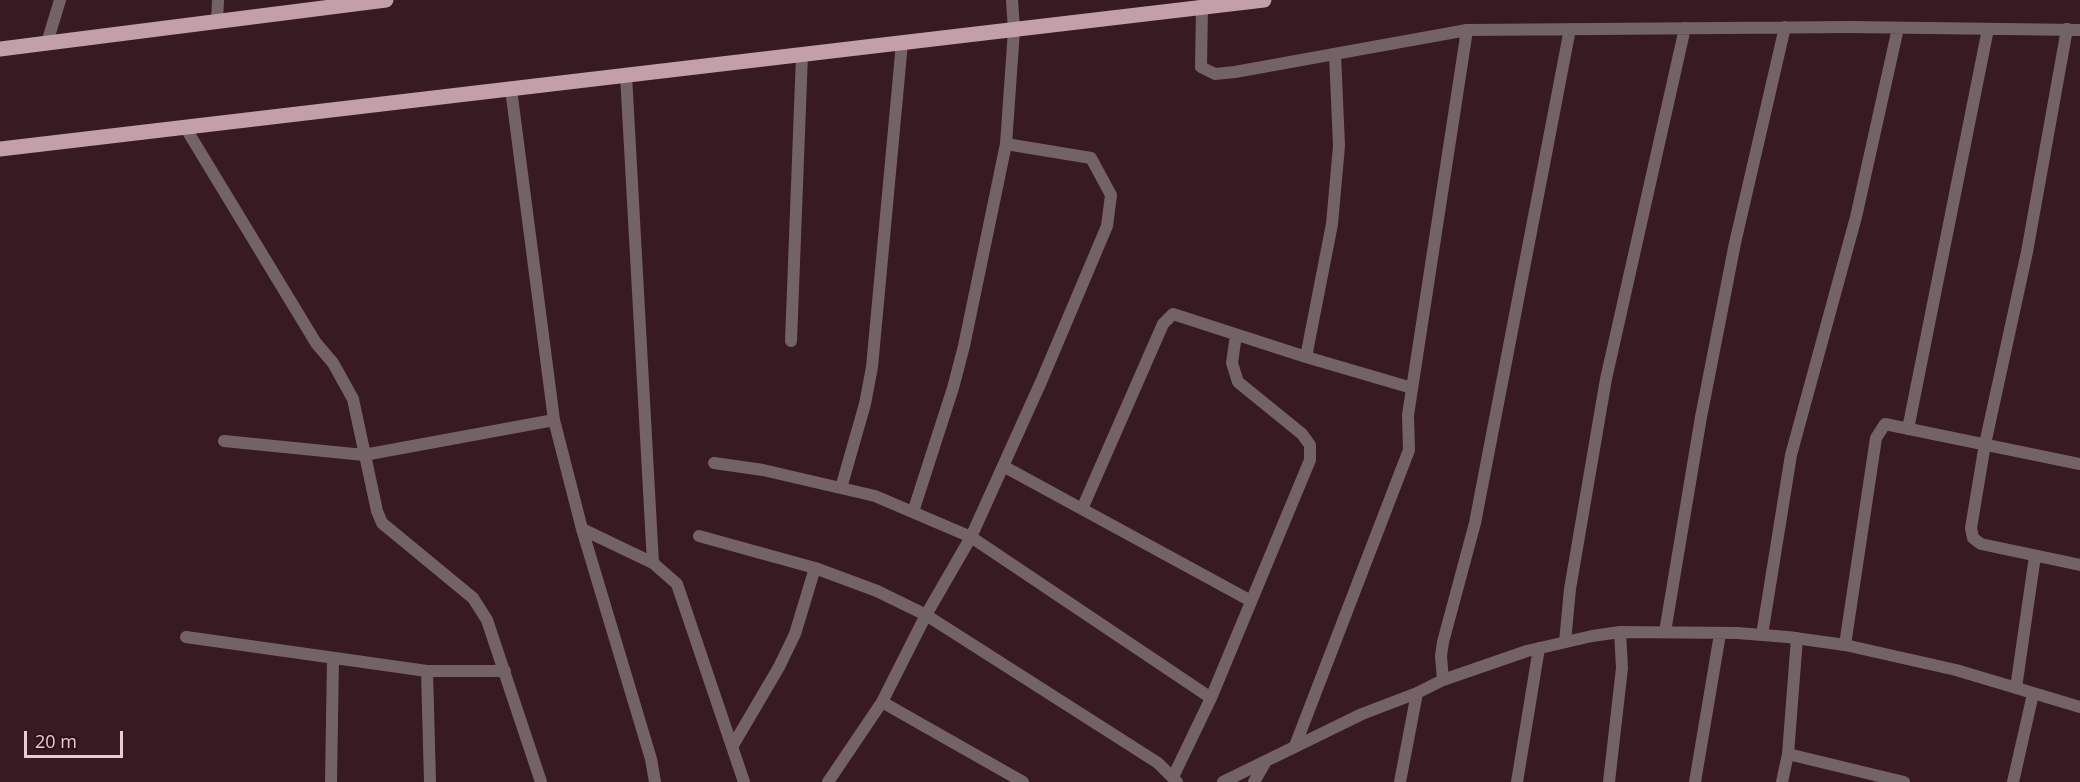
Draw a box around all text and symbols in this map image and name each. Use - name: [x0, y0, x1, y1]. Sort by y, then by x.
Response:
- scale bar: [27, 719, 126, 757]
- text: 20 m: [35, 729, 77, 753]

